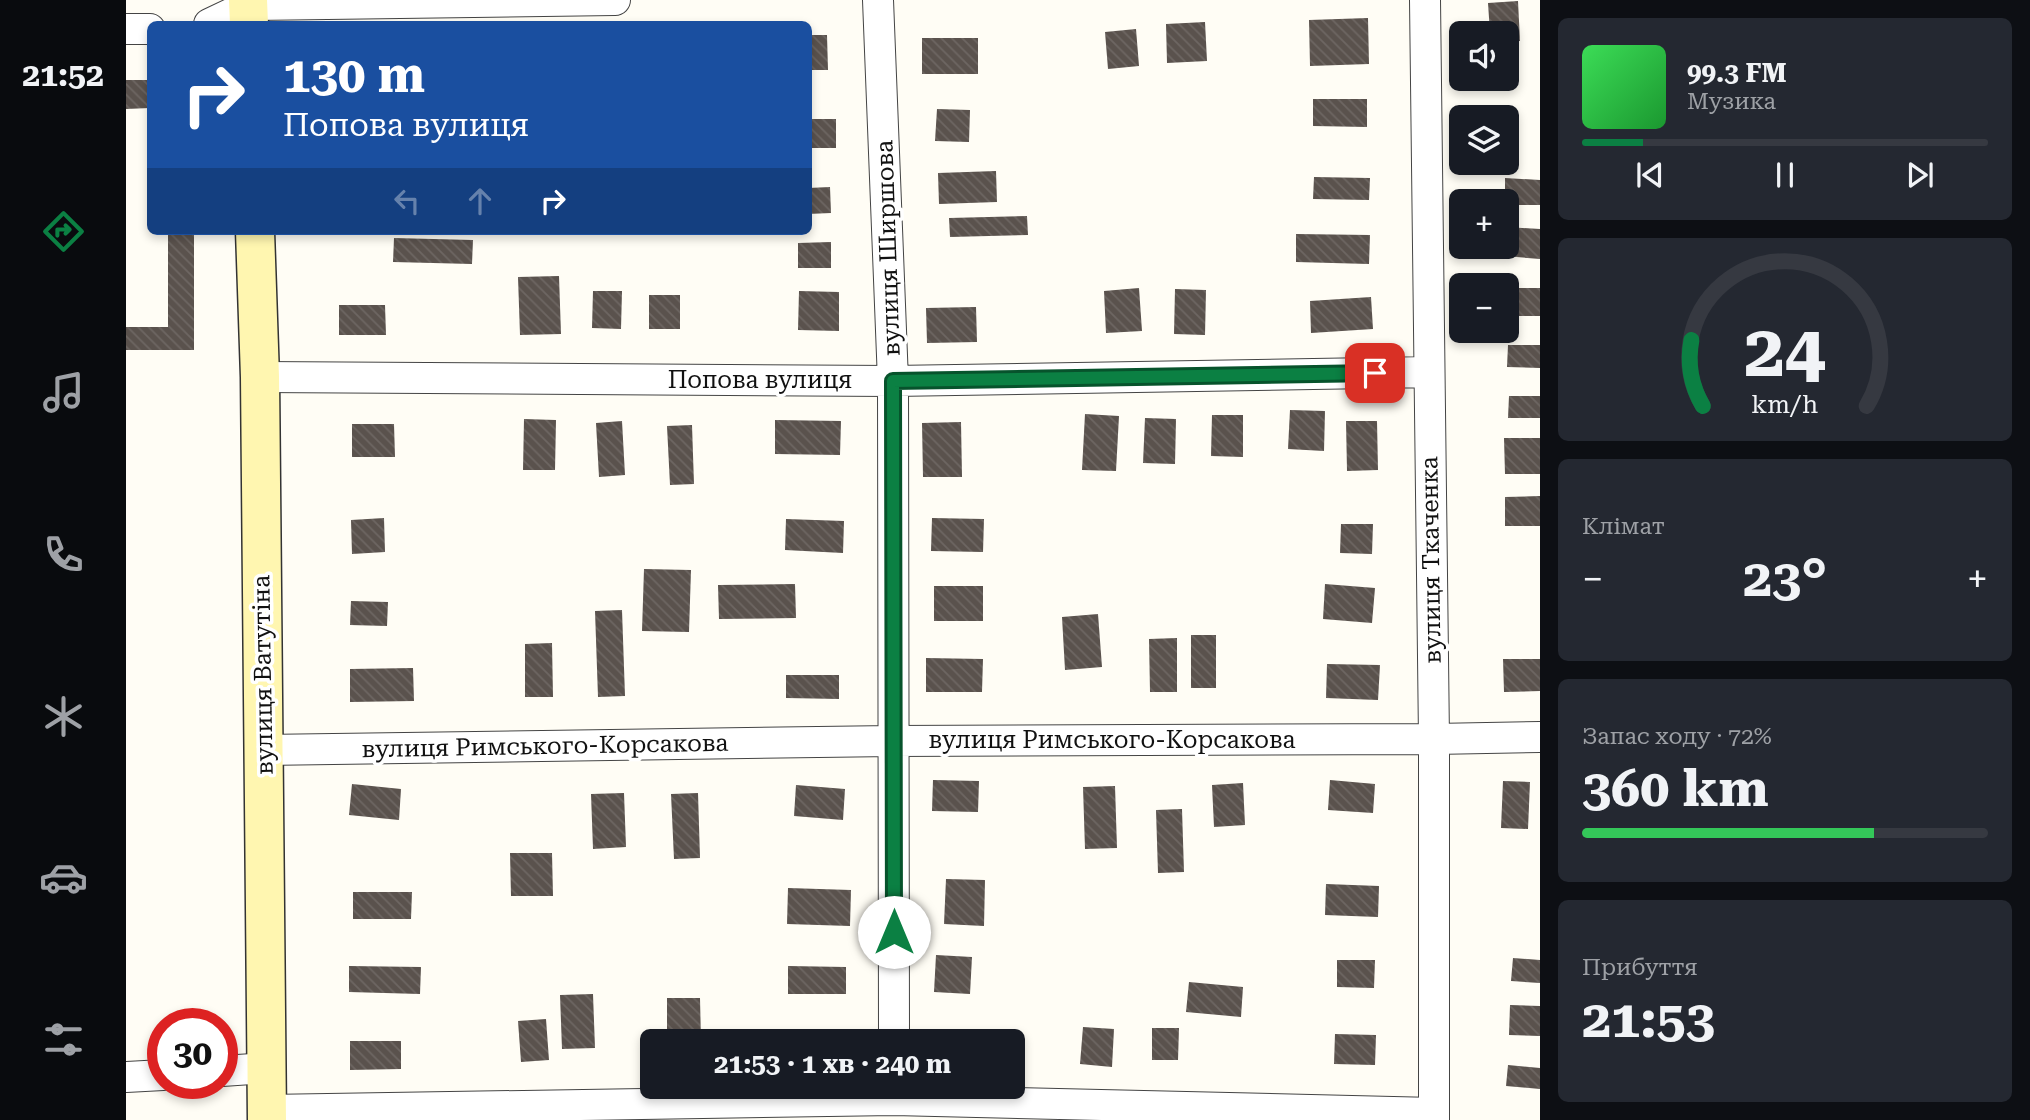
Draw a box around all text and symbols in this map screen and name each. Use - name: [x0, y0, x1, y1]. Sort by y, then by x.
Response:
- map controls: [1449, 21, 1519, 343]
- button: sound: [1449, 21, 1519, 91]
- text: 130 m: [283, 47, 425, 104]
- icon: right: [168, 49, 259, 140]
- text: 21:52: [22, 56, 104, 94]
- text: 99.3 FM: [1687, 58, 1787, 88]
- text: Музика: [1687, 88, 1776, 115]
- button: layers: [1449, 105, 1519, 175]
- text: Попова вулиця: [283, 106, 529, 144]
- street label: вулиця Ширшова: [870, 140, 906, 356]
- icon: previous: [1631, 156, 1669, 194]
- icon: pause: [1766, 156, 1804, 194]
- icon: next: [1901, 156, 1939, 194]
- icon: left: [388, 182, 426, 220]
- icon: ahead: [461, 182, 499, 220]
- icon: right: [534, 182, 572, 220]
- button: +: [1449, 189, 1519, 259]
- icon: directions: [39, 207, 88, 256]
- button: −: [1449, 273, 1519, 343]
- text: 24: [1744, 309, 1826, 394]
- pin: [1345, 343, 1405, 403]
- icon: arrive: [1356, 354, 1394, 392]
- street label: Попова вулиця: [668, 366, 852, 394]
- icon: music: [39, 368, 88, 417]
- text: km/h: [1752, 389, 1818, 418]
- street label: вулиця Ткаченка: [1415, 456, 1447, 664]
- text: Клімат: [1582, 513, 1665, 540]
- icon: phone: [39, 530, 88, 579]
- text: 23°: [1743, 548, 1827, 609]
- text: −: [1582, 557, 1603, 601]
- text: +: [1967, 557, 1988, 601]
- street label: вулиця Ватутіна: [247, 575, 279, 775]
- icon: climate: [39, 692, 88, 741]
- text: Запас ходу · 72%: [1582, 723, 1772, 750]
- street label: вулиця Римського-Корсакова: [929, 726, 1295, 754]
- street label: вулиця Римського-Корсакова: [361, 729, 729, 763]
- text: 360 km: [1582, 758, 1769, 819]
- icon: car: [39, 853, 88, 902]
- position arrow: [857, 895, 931, 969]
- text: Прибуття: [1582, 954, 1698, 981]
- text: 21:53: [1582, 989, 1715, 1050]
- speed limit sign: 30: [147, 1008, 238, 1099]
- icon: filters: [39, 1015, 88, 1064]
- text: 21:53 · 1 хв · 240 m: [714, 1049, 951, 1079]

